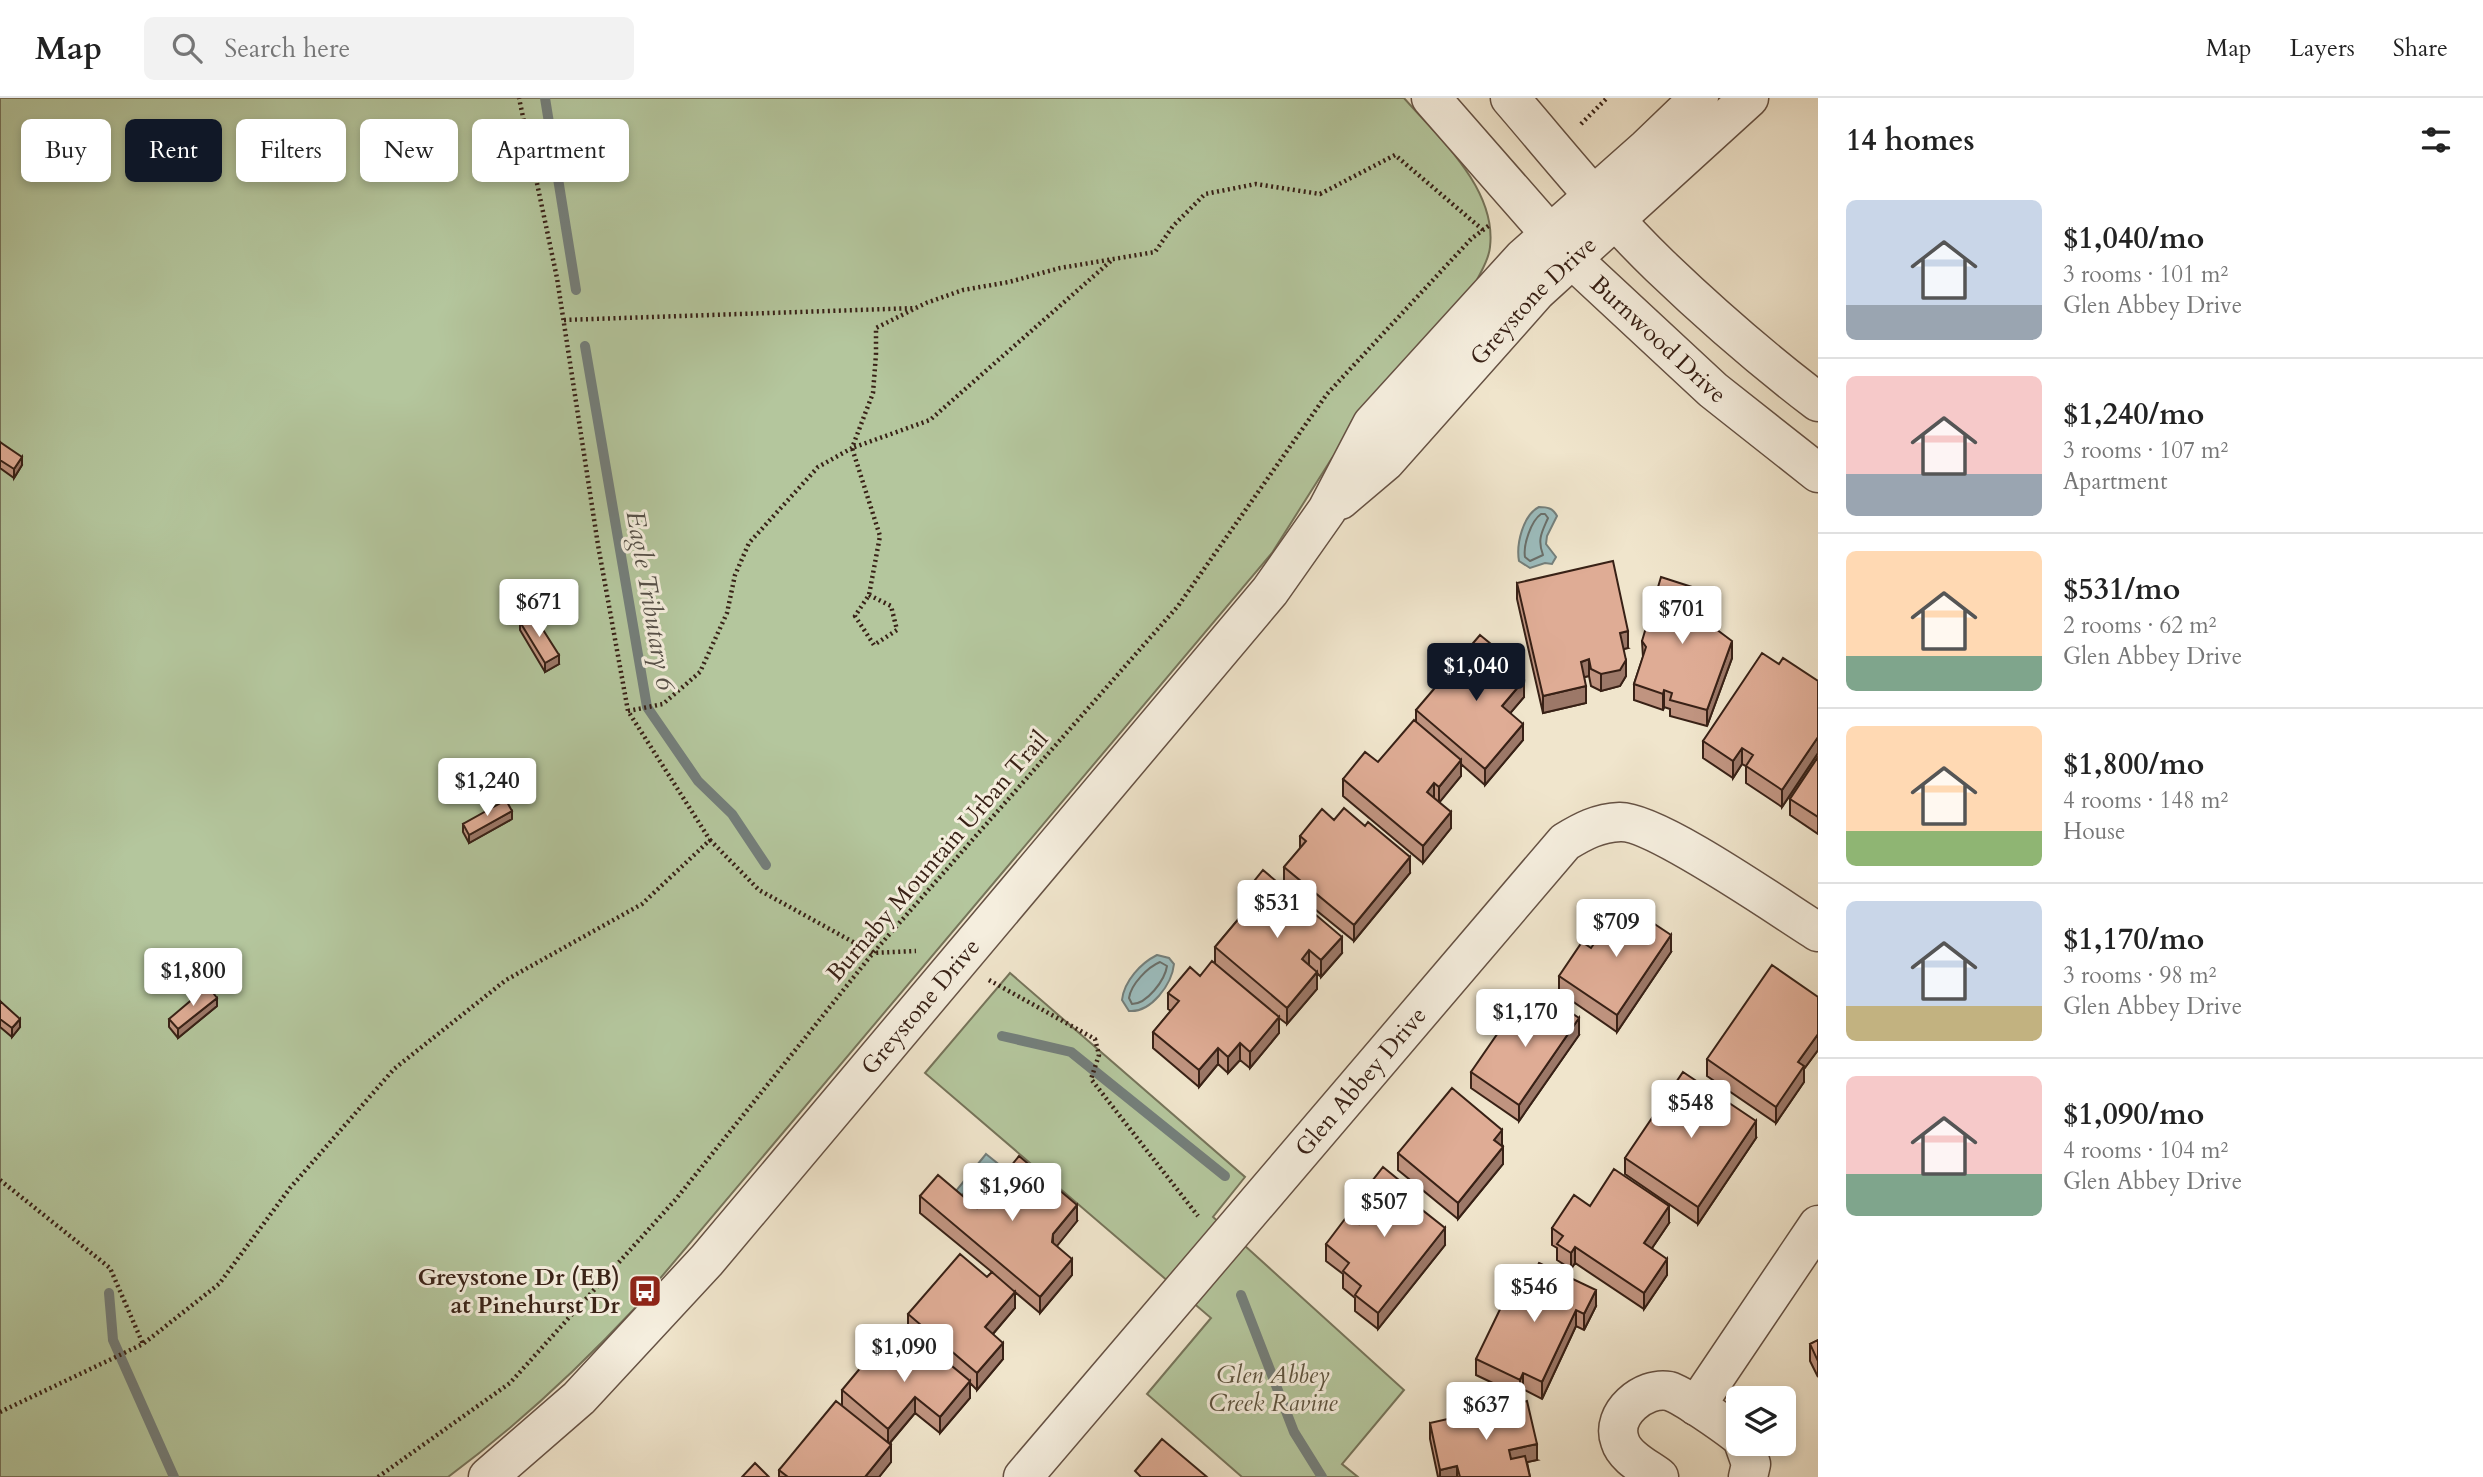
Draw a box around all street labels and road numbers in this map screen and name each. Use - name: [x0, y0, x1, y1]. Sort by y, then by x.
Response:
- street label: Greystone Drive: [1462, 229, 1604, 373]
- street label: Burnwood Drive: [1583, 268, 1733, 411]
- street label: Burnaby Mountain Urban Trail: [819, 724, 1056, 989]
- street label: Greystone Drive: [854, 932, 988, 1082]
- street label: Glen Abbey Drive: [1288, 1000, 1434, 1164]

